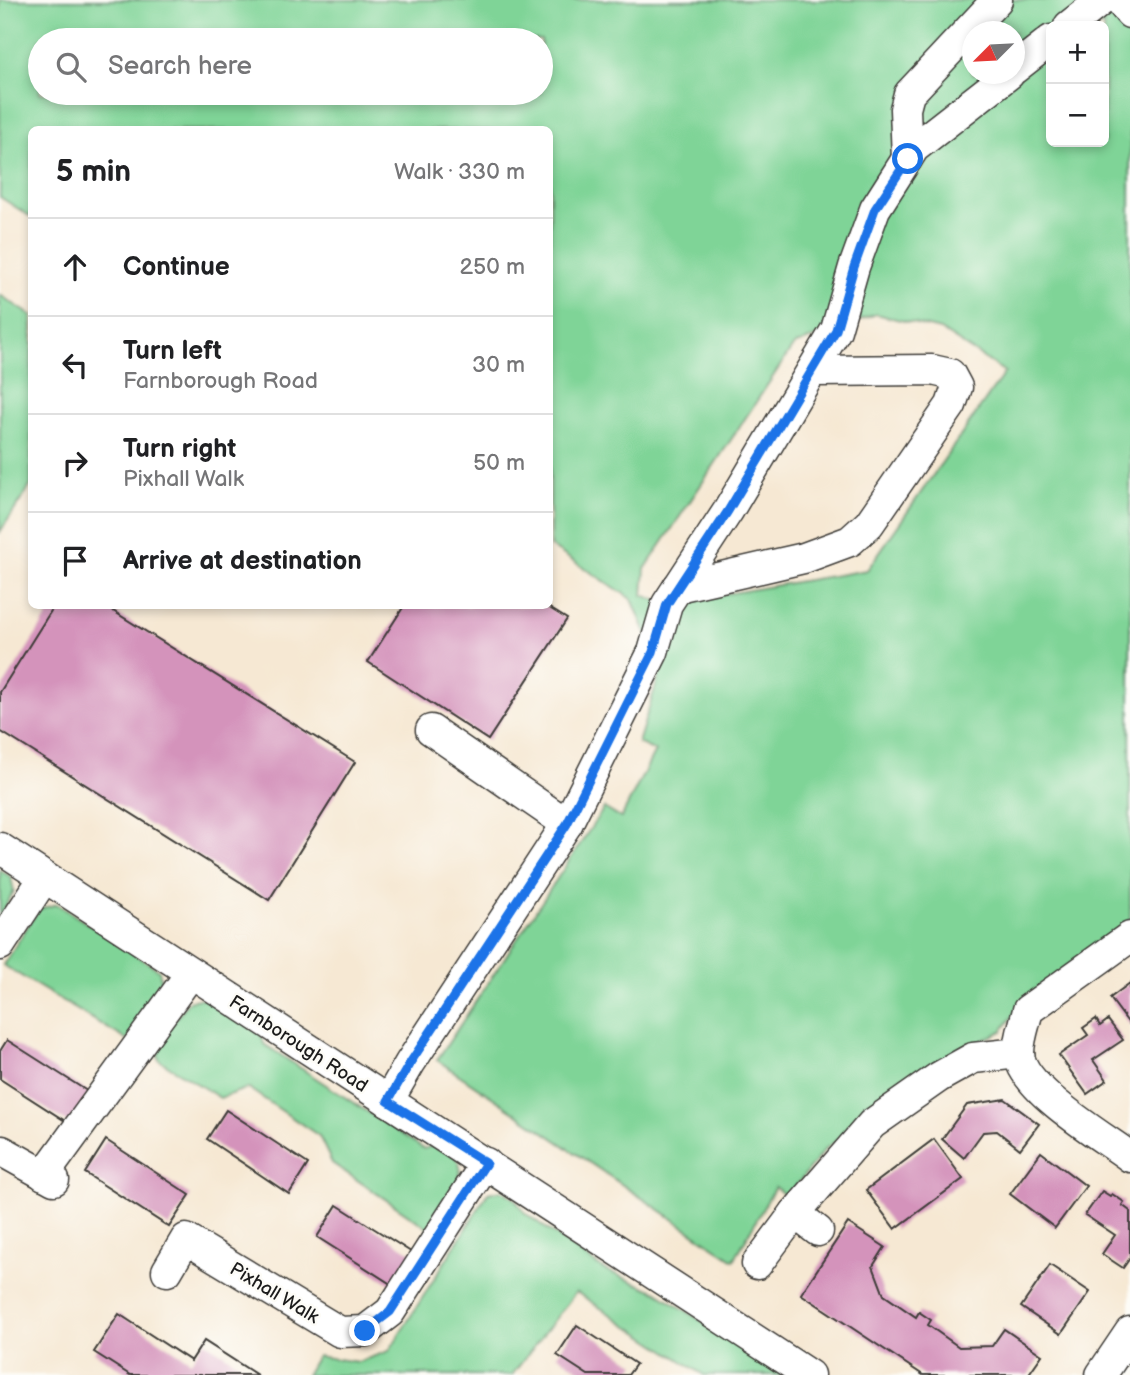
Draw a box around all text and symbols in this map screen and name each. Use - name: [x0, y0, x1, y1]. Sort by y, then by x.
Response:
- north arrow: [962, 21, 1025, 84]
- map controls: [1046, 21, 1109, 147]
- button: +: [1046, 21, 1109, 84]
- search box: [28, 28, 553, 105]
- icon: search: [52, 48, 90, 86]
- text: Search here: [108, 51, 252, 82]
- button: −: [1046, 84, 1109, 147]
- route start: [892, 143, 923, 174]
- text: 5 min: [56, 154, 131, 190]
- text: Walk · 330 m: [394, 158, 525, 186]
- icon: ahead: [56, 248, 94, 286]
- text: Continue: [123, 252, 230, 283]
- text: 250 m: [459, 253, 525, 281]
- text: Turn left: [123, 336, 222, 367]
- icon: left: [56, 346, 94, 384]
- text: 30 m: [472, 351, 525, 379]
- text: Farnborough Road: [123, 367, 318, 395]
- text: Turn right: [123, 434, 236, 465]
- icon: right: [56, 444, 94, 482]
- text: 50 m: [473, 449, 525, 477]
- text: Pixhall Walk: [123, 465, 244, 493]
- icon: arrive: [56, 542, 94, 580]
- text: Arrive at destination: [123, 546, 362, 577]
- street label: Farnborough Road: [224, 991, 372, 1098]
- street label: Pixhall Walk: [225, 1258, 324, 1329]
- route end: [349, 1315, 380, 1346]

